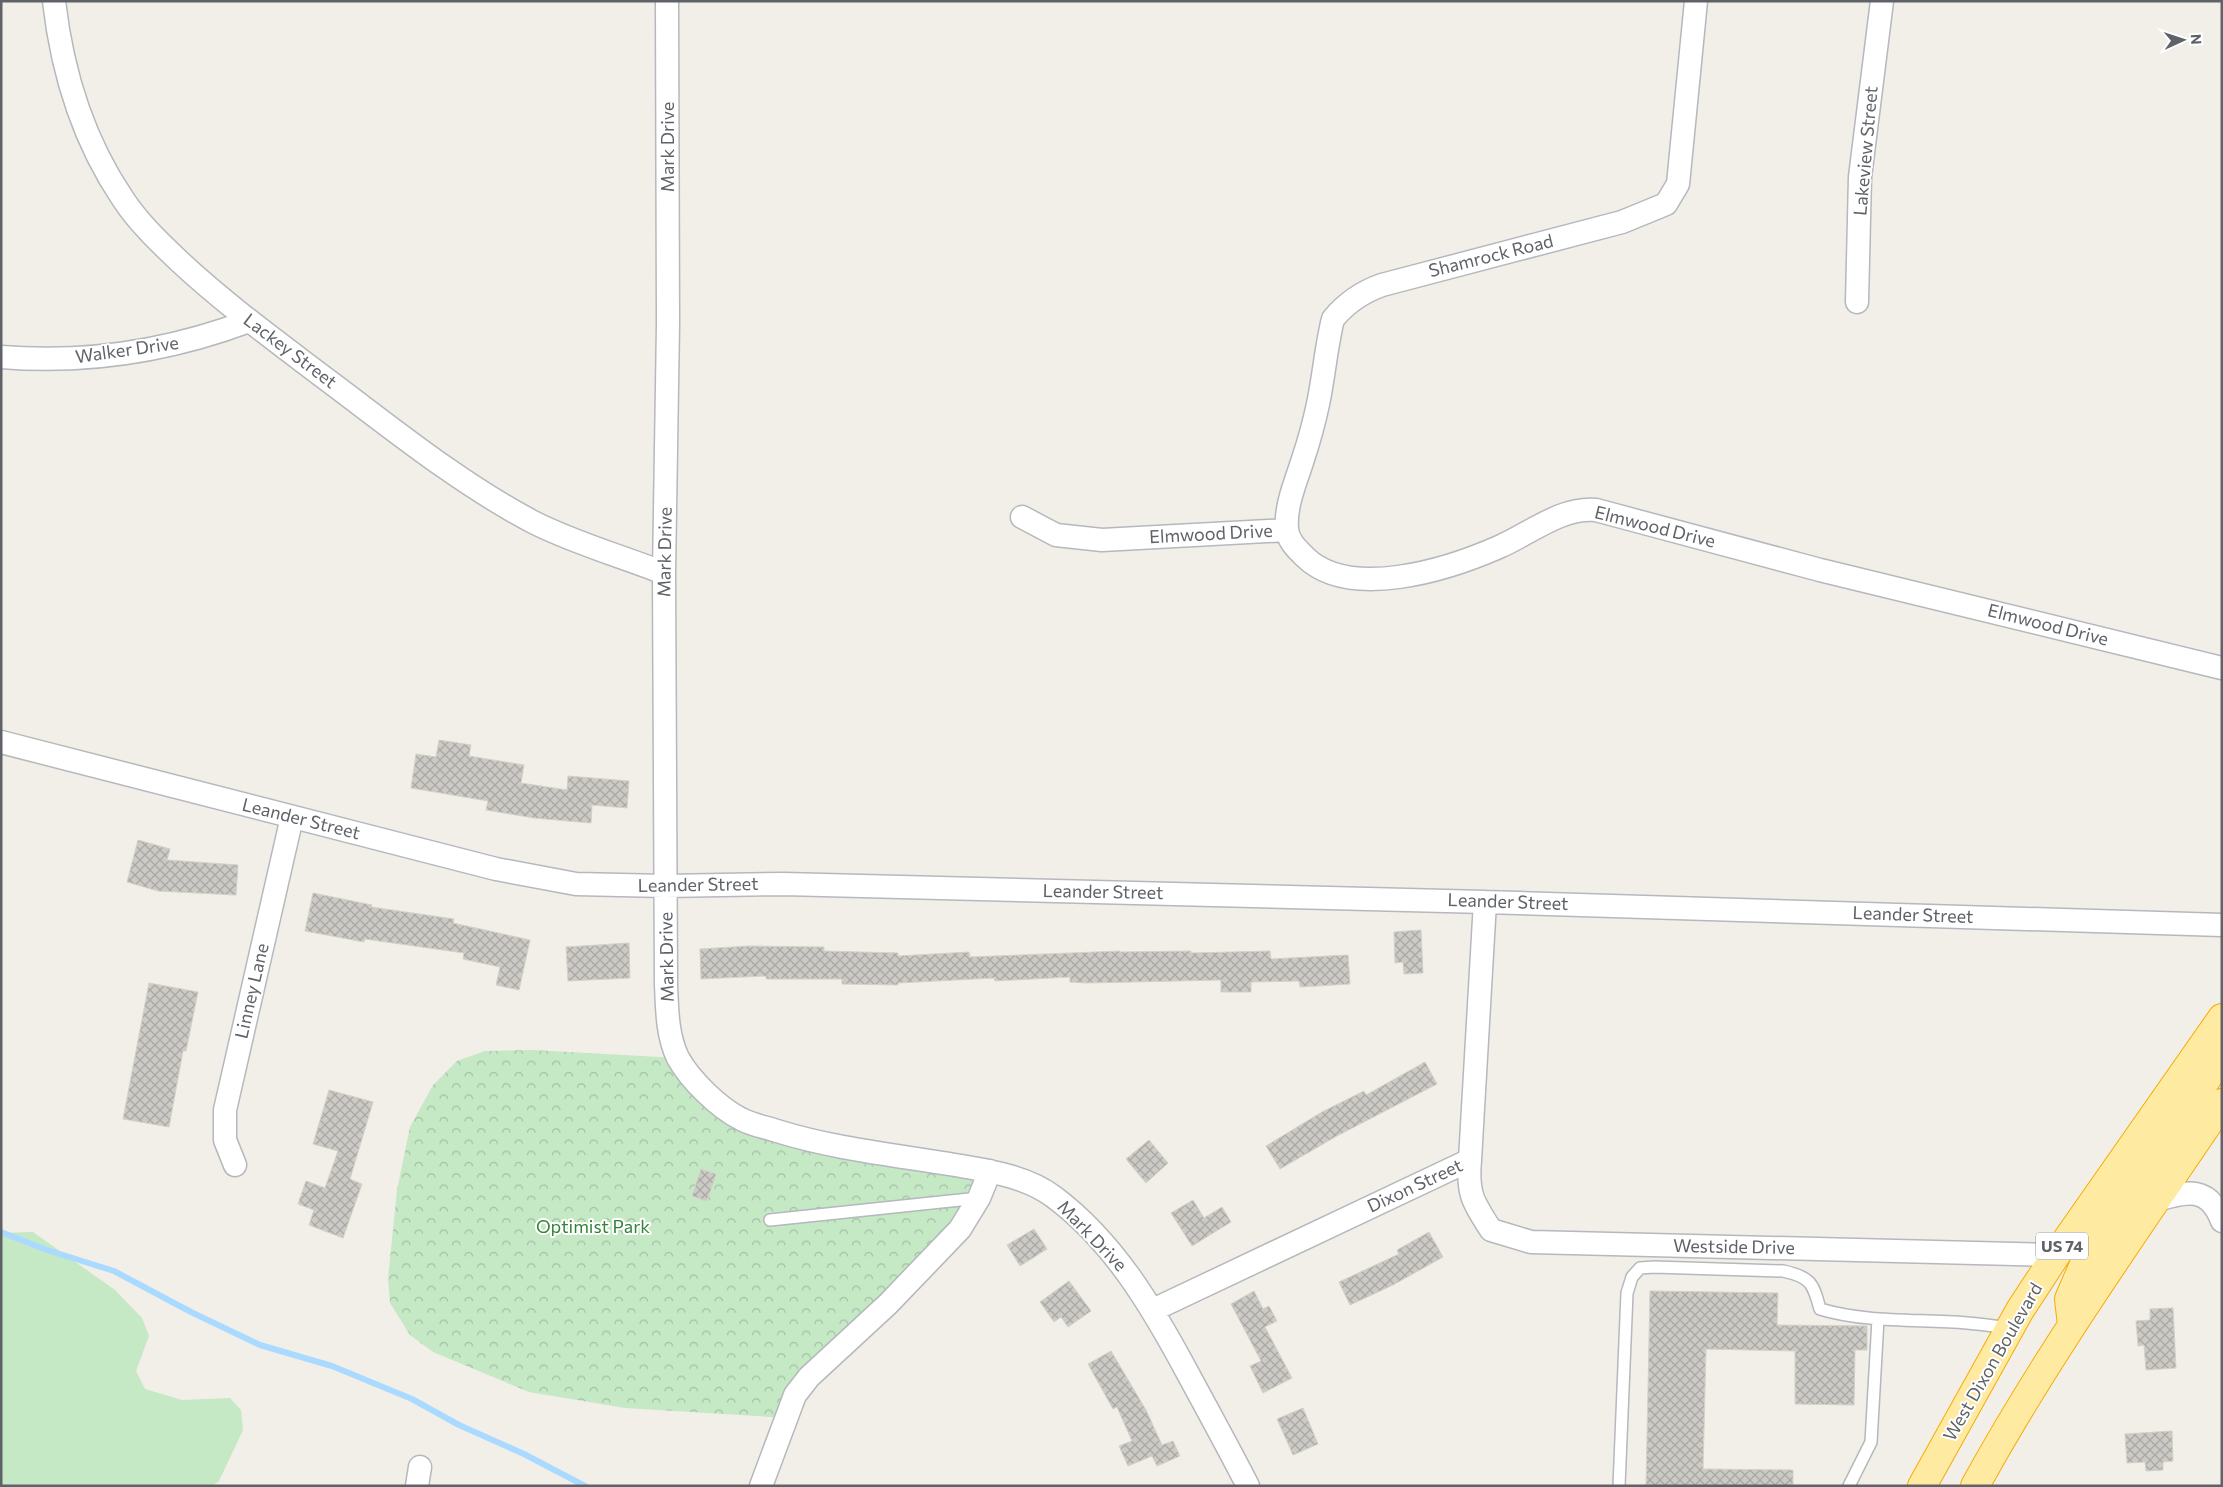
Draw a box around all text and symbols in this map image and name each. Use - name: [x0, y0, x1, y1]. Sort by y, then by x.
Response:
- north arrow: [2158, 15, 2208, 65]
- text: N: [2188, 34, 2205, 45]
- street label: Lakeview Street: [1848, 85, 1882, 217]
- street label: Mark Drive: [656, 102, 678, 192]
- street label: Shamrock Road: [1426, 229, 1555, 281]
- street label: Lackey Street: [240, 308, 341, 392]
- street label: Walker Drive: [74, 331, 180, 367]
- street label: Elmwood Drive: [1593, 500, 1718, 552]
- street label: Mark Drive: [652, 507, 676, 597]
- street label: Elmwood Drive: [1149, 519, 1273, 547]
- street label: Elmwood Drive: [1986, 598, 2111, 650]
- street label: Leander Street: [240, 793, 363, 843]
- street label: Leander Street: [637, 872, 759, 896]
- street label: Leander Street: [1042, 879, 1164, 903]
- street label: Leander Street: [1447, 888, 1569, 914]
- street label: Leander Street: [1852, 901, 1974, 927]
- street label: Mark Drive: [654, 912, 678, 1002]
- street label: Linney Lane: [229, 941, 273, 1041]
- street label: Dixon Street: [1364, 1153, 1466, 1217]
- street label: Mark Drive: [1053, 1195, 1132, 1275]
- park label: Optimist Park: [536, 1215, 650, 1237]
- road number: US 74: [2036, 1232, 2088, 1260]
- street label: Westside Drive: [1673, 1234, 1795, 1258]
- street label: West Dixon Boulevard: [1938, 1278, 2046, 1445]

